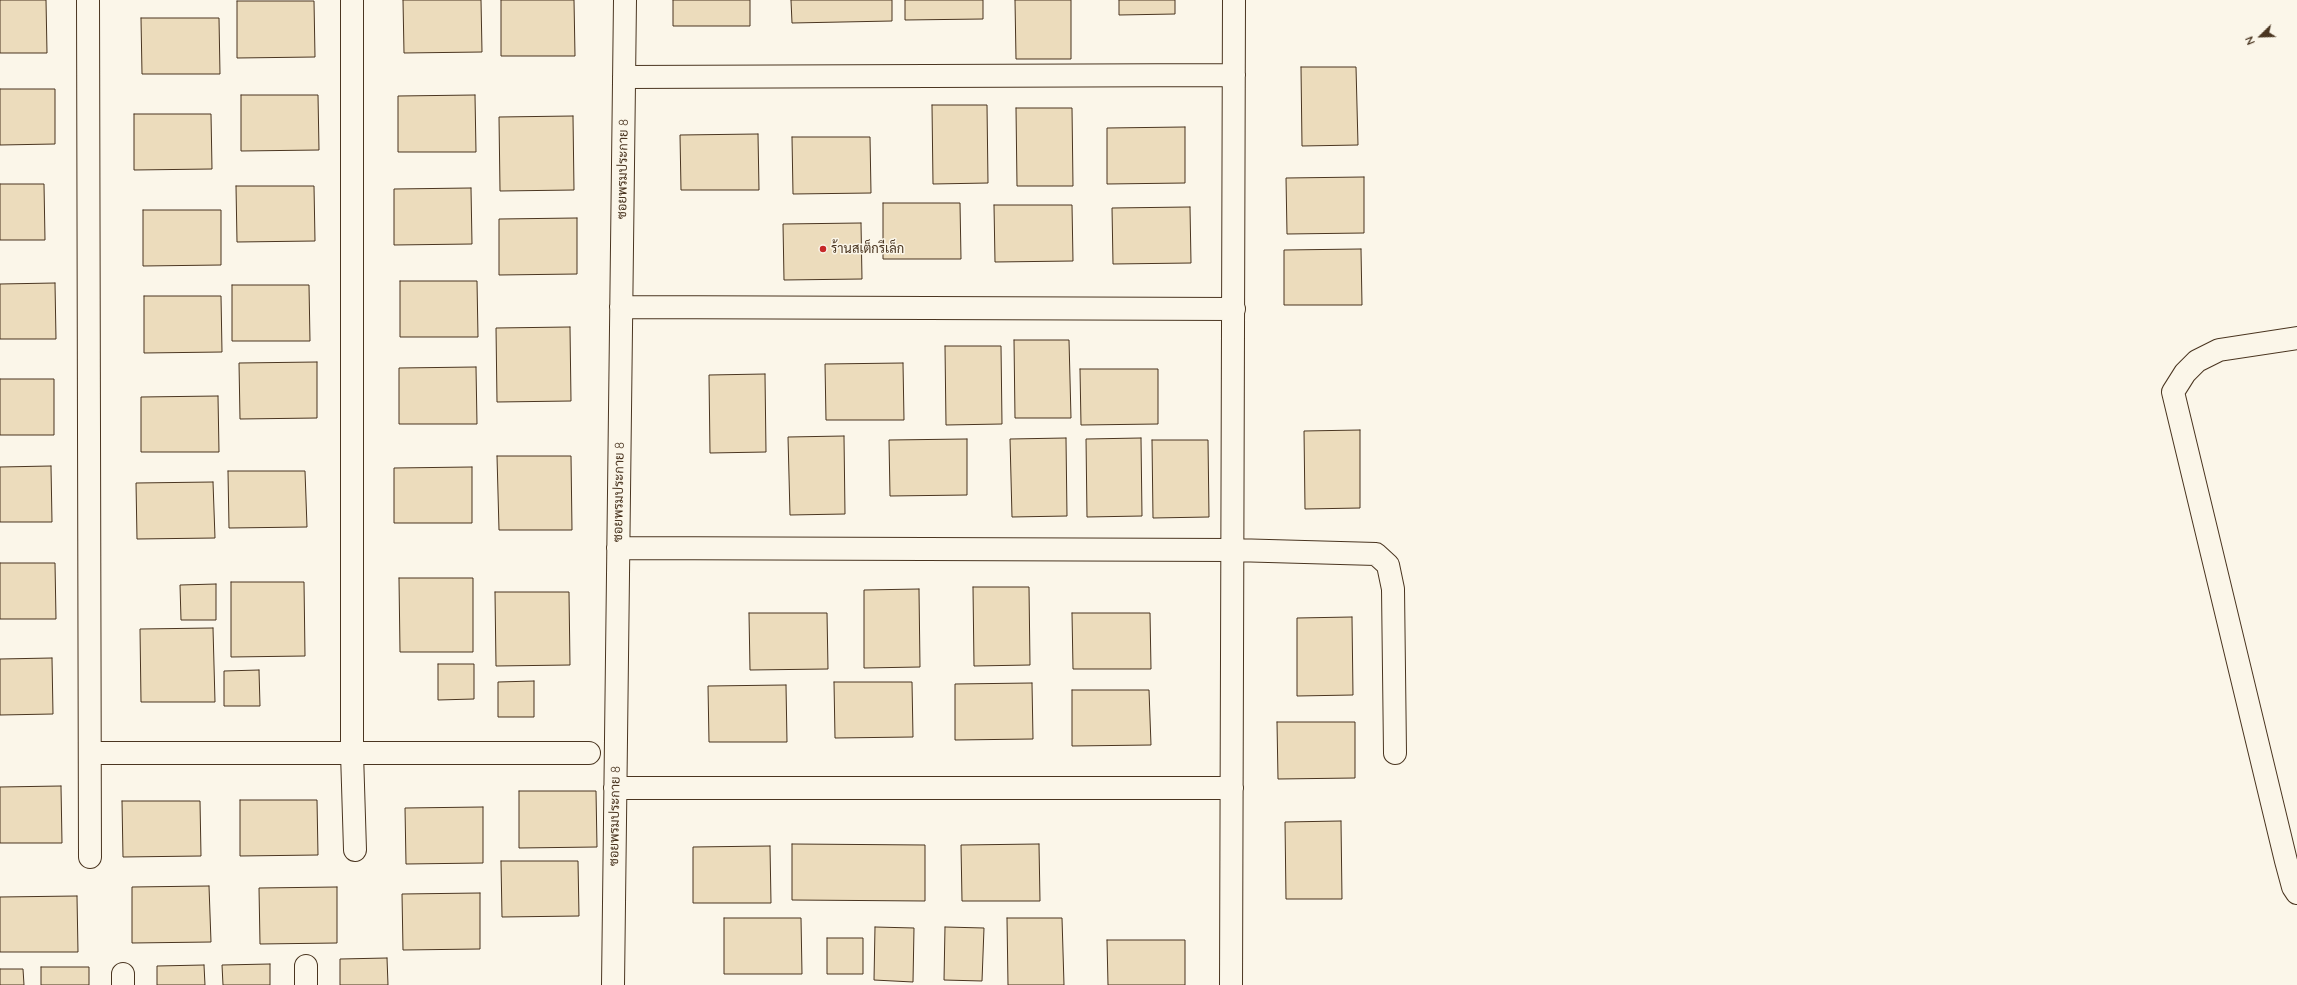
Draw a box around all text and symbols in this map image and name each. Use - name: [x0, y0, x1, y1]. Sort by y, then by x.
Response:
- north arrow: [2241, 16, 2281, 56]
- text: N: [2242, 34, 2258, 47]
- street label: ซอยพรมประกาย 8: [614, 119, 632, 219]
- place label: ร้านสเต็กรีเล็ก: [831, 241, 904, 257]
- marker: ร้านสเต็กรีเล็ก: [818, 244, 828, 254]
- street label: ซอยพรมประกาย 8: [610, 442, 628, 542]
- street label: ซอยพรมประกาย 8: [606, 766, 624, 866]

